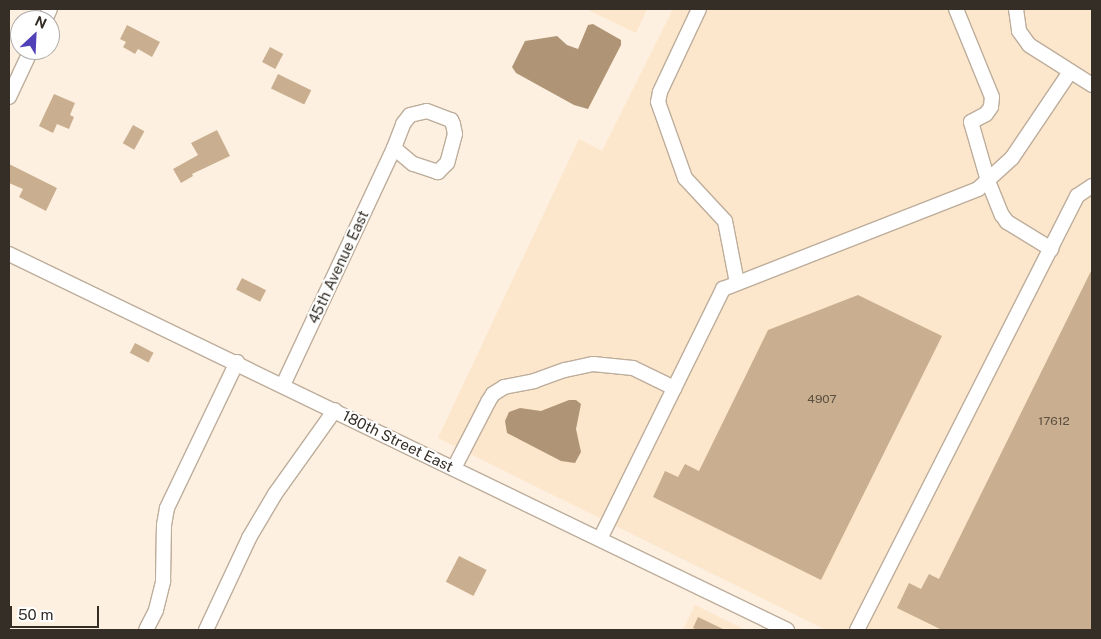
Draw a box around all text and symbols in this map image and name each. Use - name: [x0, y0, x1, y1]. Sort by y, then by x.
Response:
- north arrow: [10, 10, 60, 60]
- text: N: [33, 13, 49, 32]
- street label: 45th Avenue East: [304, 208, 372, 326]
- house number: 4907: [807, 393, 837, 407]
- street label: 180th Street East: [340, 406, 456, 476]
- house number: 17612: [1038, 415, 1070, 429]
- scale bar: [12, 596, 101, 628]
- text: 50 m: [18, 606, 53, 623]

